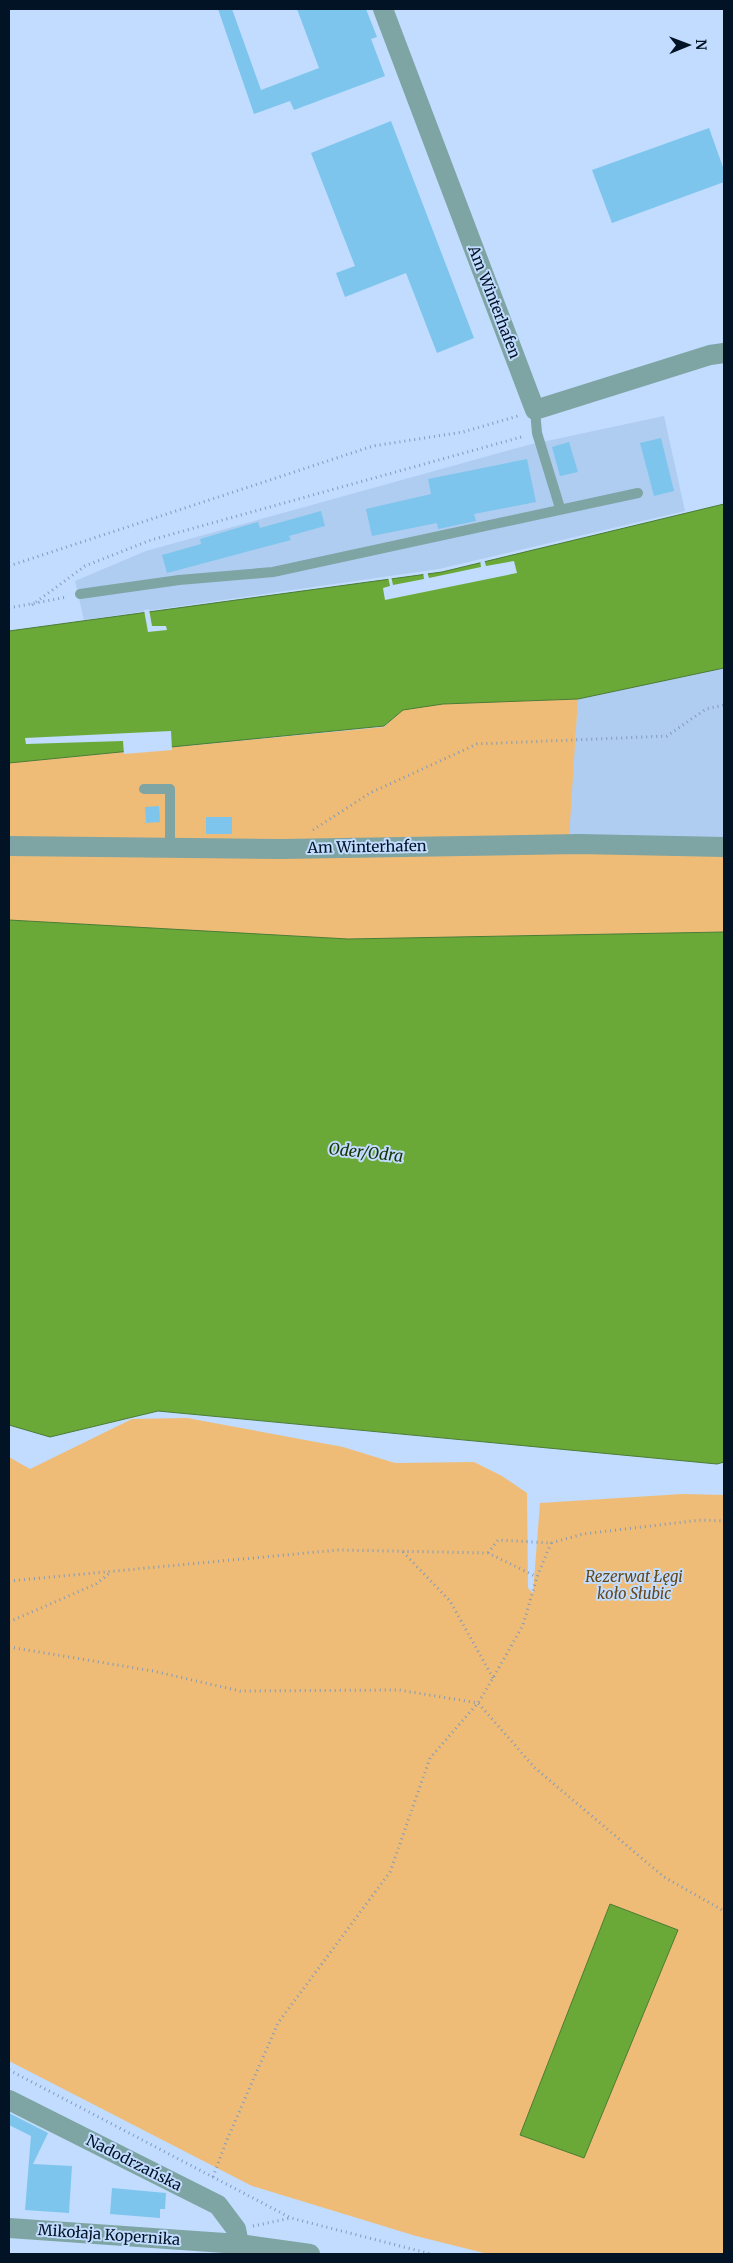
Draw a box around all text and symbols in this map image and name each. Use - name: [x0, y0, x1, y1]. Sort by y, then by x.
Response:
- north arrow: [663, 20, 713, 70]
- text: N: [692, 39, 710, 50]
- street label: Am Winterhafen: [464, 242, 525, 361]
- street label: Am Winterhafen: [306, 836, 427, 857]
- water label: Oder/Odra: [328, 1138, 404, 1166]
- park label: Rezerwat Łęgi koło Słubic: [585, 1567, 683, 1603]
- street label: Nadodrzańska: [83, 2130, 185, 2195]
- street label: Mikołaja Kopernika: [37, 2220, 181, 2249]

